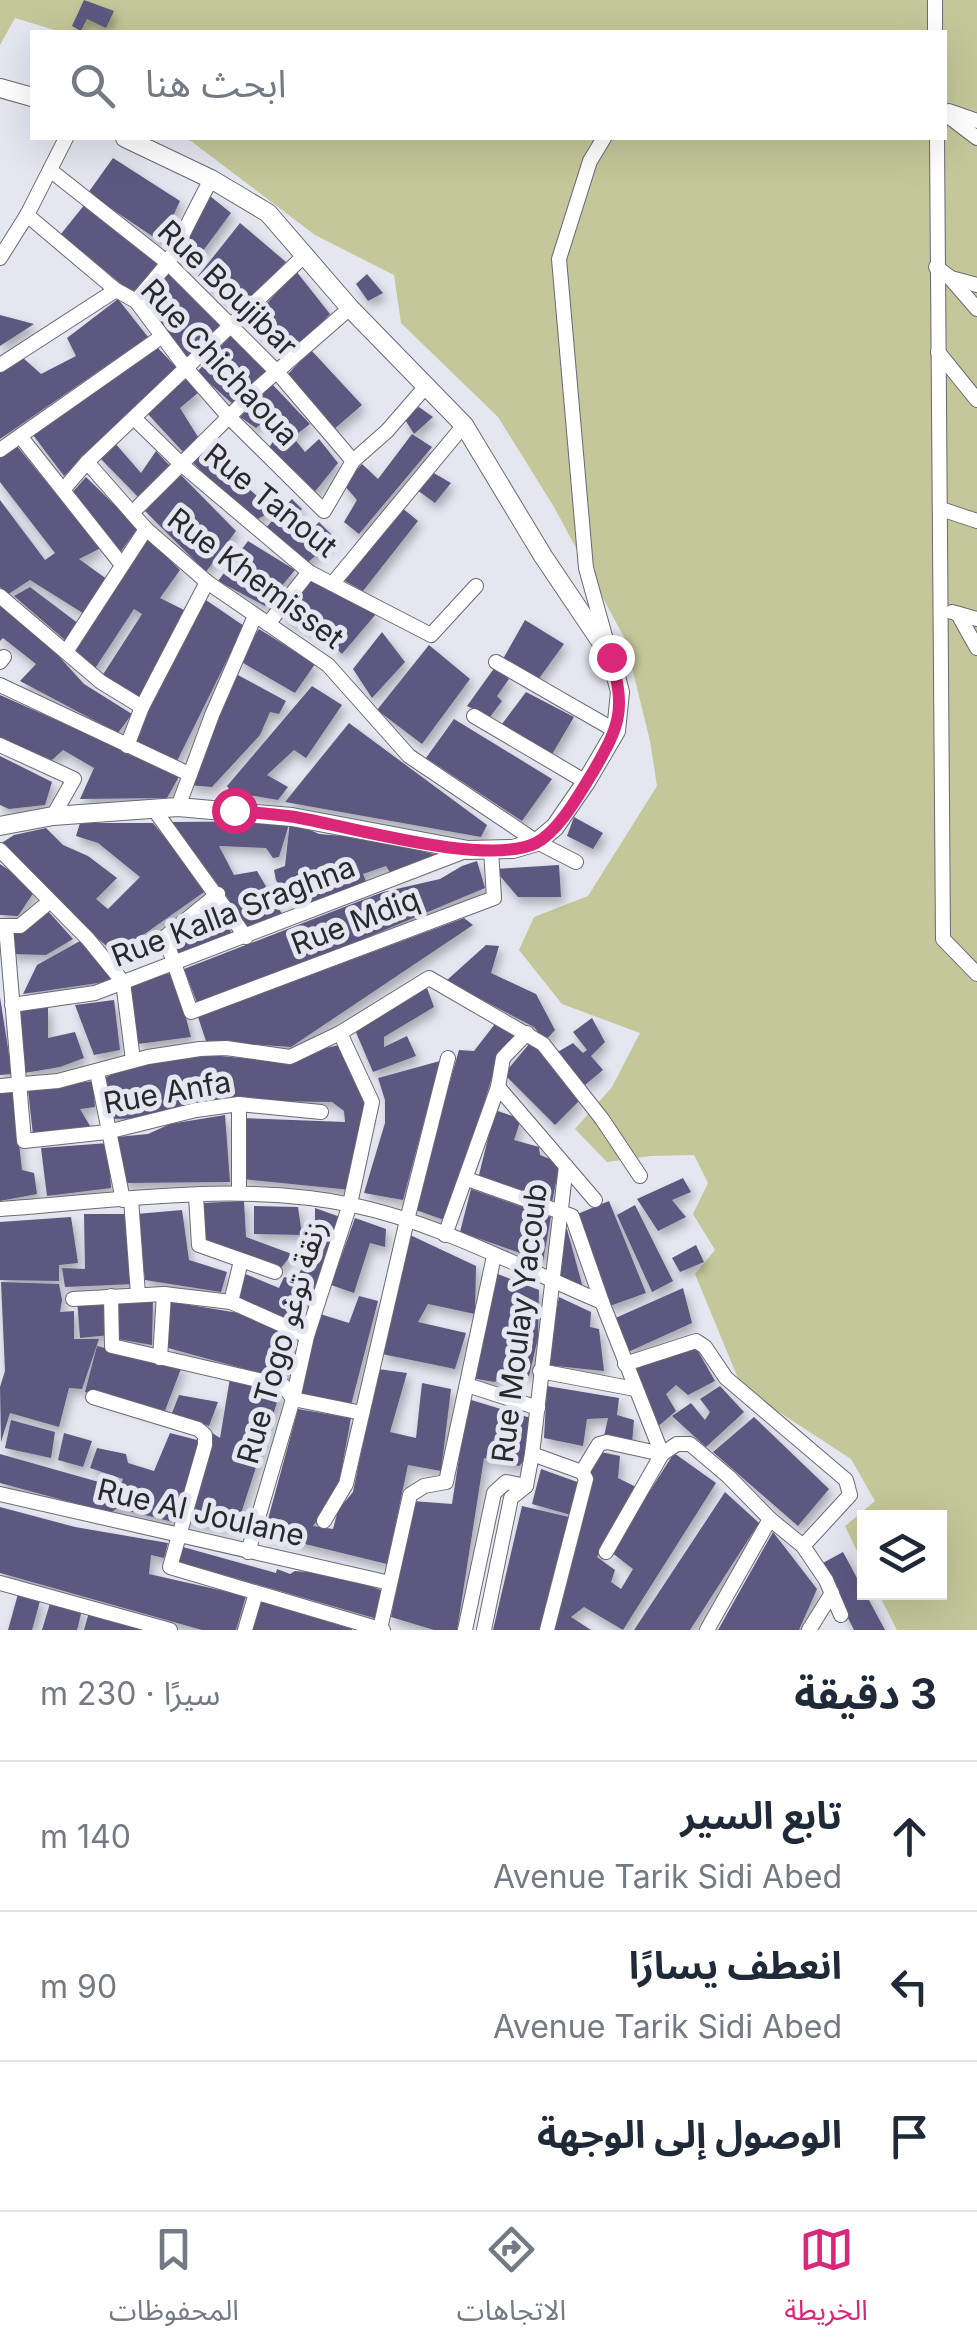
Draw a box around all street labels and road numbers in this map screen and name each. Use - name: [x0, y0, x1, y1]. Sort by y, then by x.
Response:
- street label: Rue Boujibar: [151, 213, 305, 363]
- street label: Rue Chichaoua: [134, 271, 306, 453]
- street label: Rue Tanout: [197, 436, 345, 565]
- street label: Rue Khemisset: [161, 500, 351, 656]
- street label: Rue Kalla Sraghna: [106, 848, 360, 974]
- street label: Rue Mdiq: [286, 880, 424, 962]
- street label: Rue Anfa: [100, 1063, 234, 1121]
- street label: Rue Moulay Yacoub: [484, 1181, 554, 1465]
- street label: Rue Togo زنقة توغو: [229, 1216, 333, 1468]
- street label: Rue Al Joulane: [94, 1471, 308, 1553]

